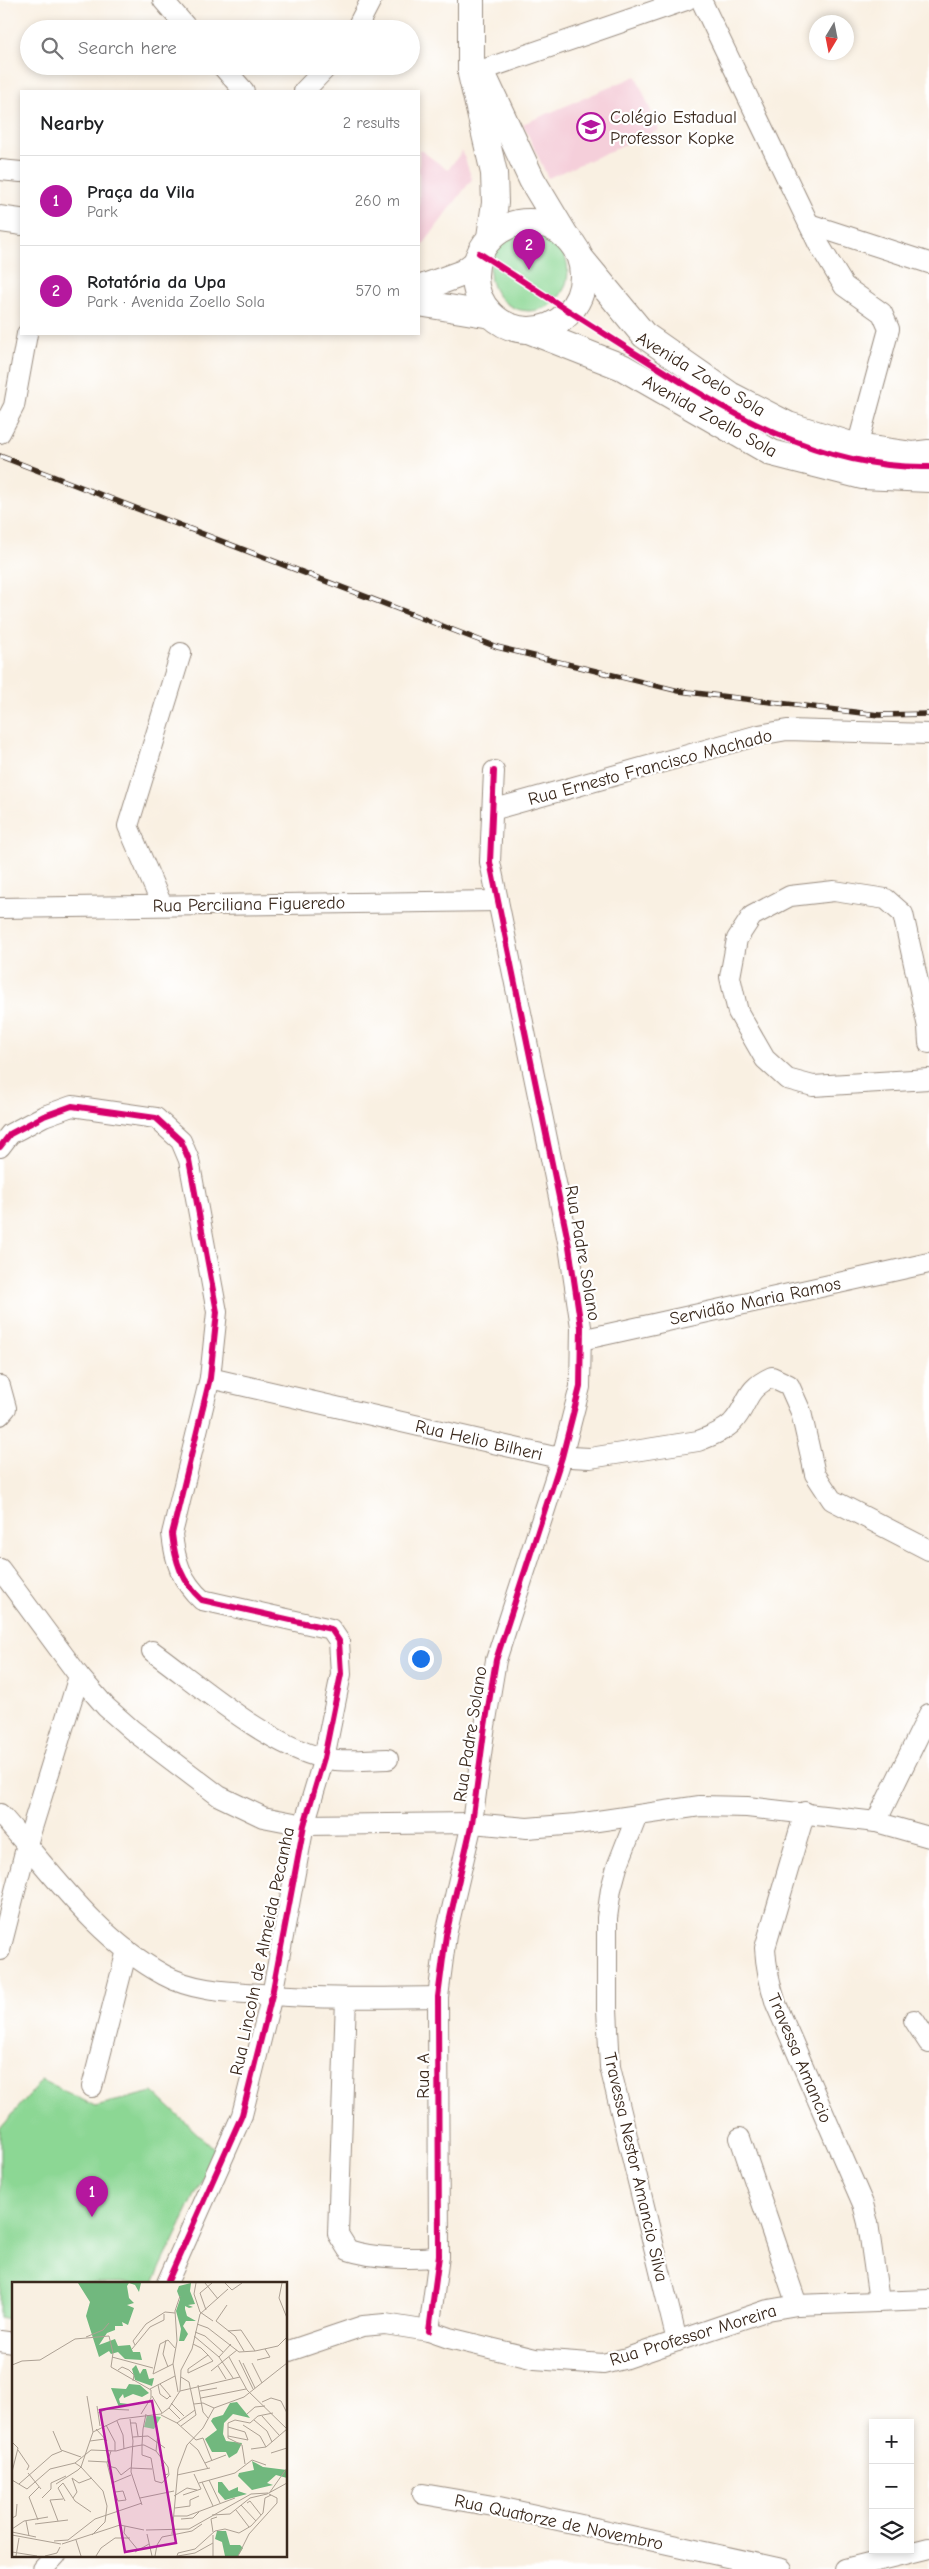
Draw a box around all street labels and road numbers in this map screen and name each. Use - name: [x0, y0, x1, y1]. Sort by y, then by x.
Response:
- street label: Avenida Zoelo Sola: [632, 328, 769, 421]
- street label: Avenida Zoello Sola: [639, 371, 781, 462]
- street label: Rua Ernesto Francisco Machado: [526, 725, 774, 810]
- street label: Rua Perciliana Figueredo: [153, 892, 345, 917]
- street label: Rua Padre Solano: [560, 1184, 605, 1323]
- street label: Servidão Maria Ramos: [668, 1273, 843, 1330]
- street label: Rua Helio Bilheri: [413, 1416, 545, 1465]
- street label: Rua Padre Solano: [449, 1665, 492, 1804]
- street label: Rua Lincoln de Almeida Pecanha: [226, 1825, 299, 2077]
- street label: Travessa Amancio: [763, 1990, 836, 2126]
- street label: Travessa Nestor Amancio Silva: [599, 2050, 672, 2284]
- street label: Rua A: [413, 2053, 434, 2099]
- street label: Rua Professor Moreira: [607, 2300, 779, 2371]
- street label: Rua Quatorze de Novembro: [453, 2490, 665, 2555]

